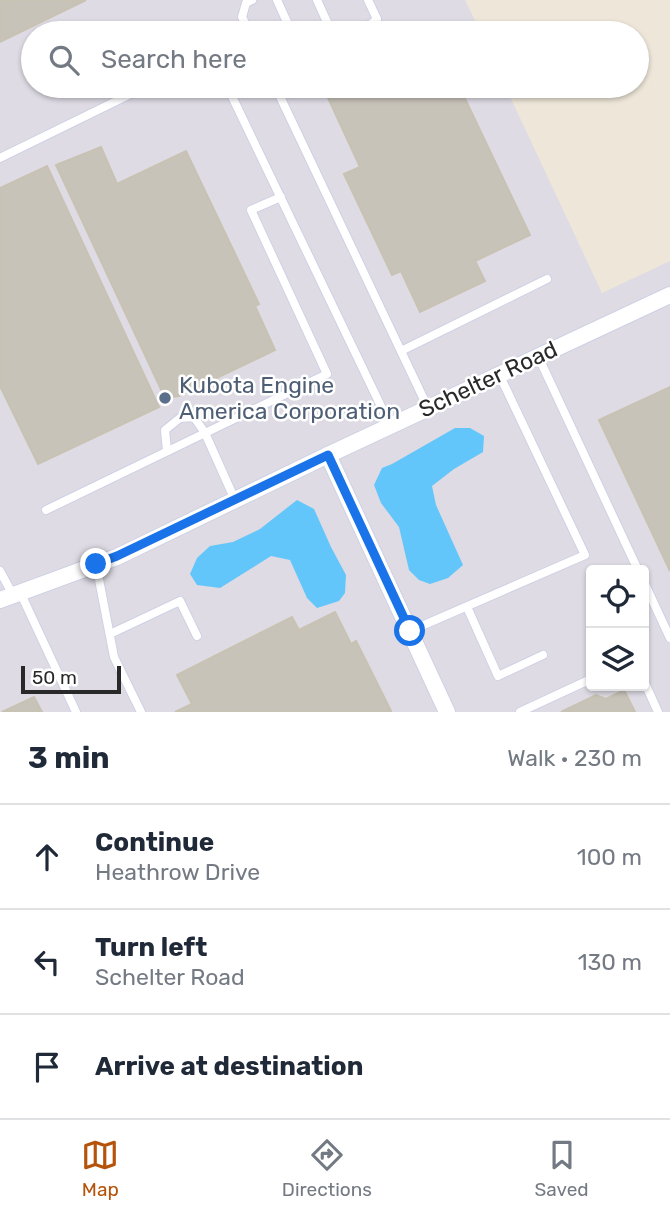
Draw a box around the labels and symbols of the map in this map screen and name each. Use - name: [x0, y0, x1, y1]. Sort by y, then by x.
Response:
- street label: Schelter Road: [414, 335, 562, 423]
- place label: Kubota Engine America Corporation: [179, 371, 400, 425]
- marker: Kubota Engine America Corporation: [157, 390, 173, 406]
- route end: [80, 548, 111, 579]
- route start: [394, 615, 425, 646]
- scale bar: [21, 663, 121, 695]

